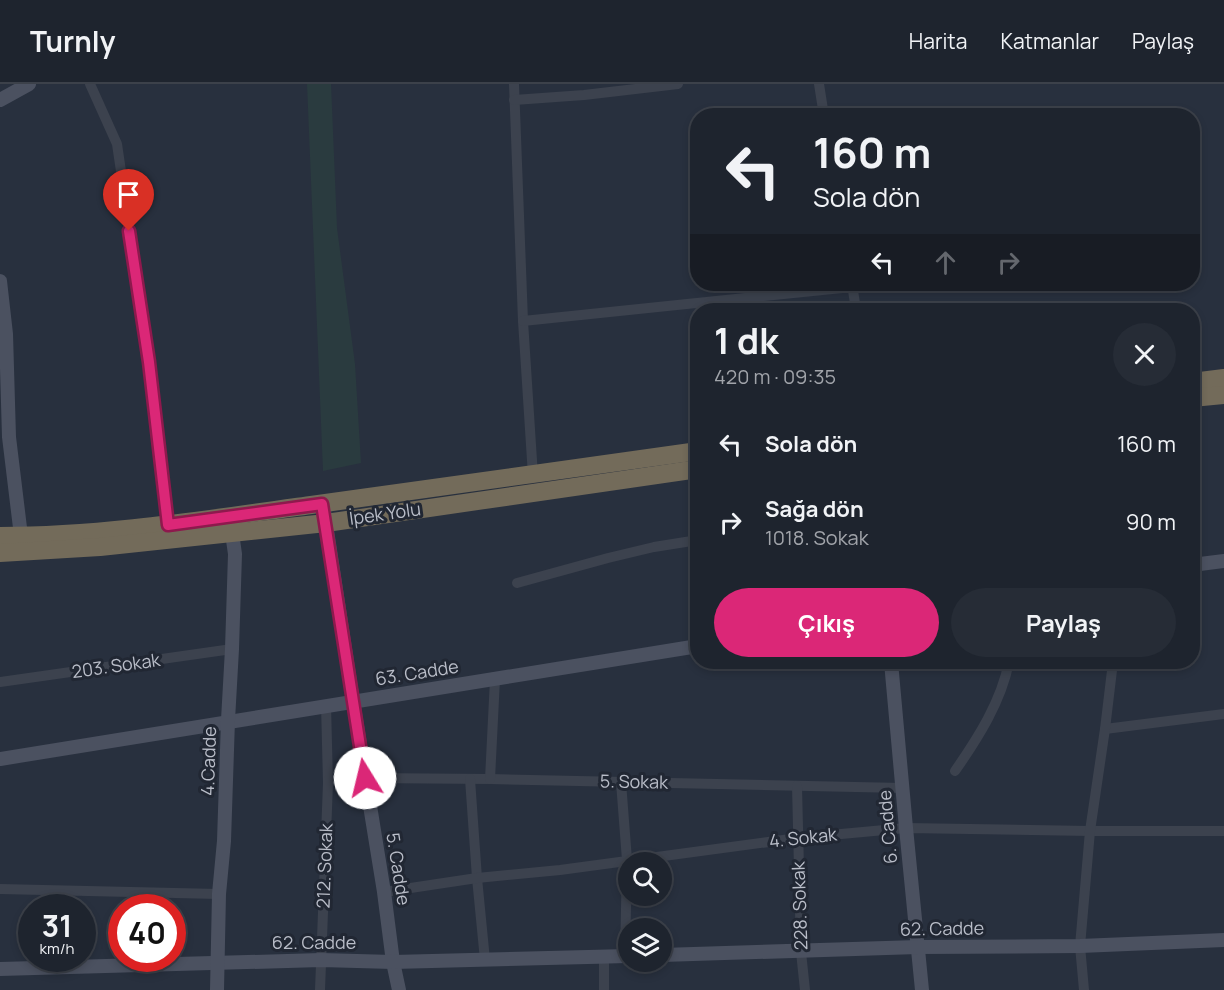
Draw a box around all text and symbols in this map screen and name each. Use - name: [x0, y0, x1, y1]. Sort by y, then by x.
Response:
- text: Turnly: [30, 22, 115, 60]
- text: Harita: [909, 27, 967, 55]
- text: Katmanlar: [1000, 27, 1099, 55]
- text: Paylaş: [1132, 27, 1194, 55]
- text: 160 m: [813, 123, 931, 181]
- icon: left: [714, 132, 792, 210]
- pin: [103, 169, 154, 231]
- icon: arrive: [112, 178, 145, 211]
- text: Sola dön: [813, 178, 920, 215]
- icon: left: [866, 246, 899, 279]
- icon: ahead: [929, 246, 962, 279]
- icon: right: [992, 246, 1025, 279]
- text: 1 dk: [714, 316, 779, 365]
- button: close: [1113, 323, 1176, 386]
- text: 420 m · 09:35: [714, 363, 836, 390]
- icon: left: [714, 428, 747, 461]
- text: Sola dön: [765, 429, 857, 459]
- text: 160 m: [1117, 429, 1176, 459]
- text: Sağa dön: [765, 494, 864, 524]
- street label: İpek Yolu: [348, 496, 422, 530]
- icon: right: [714, 506, 747, 539]
- text: 90 m: [1126, 507, 1176, 537]
- text: 1018. Sokak: [765, 524, 869, 551]
- button: Çıkış: [714, 588, 939, 657]
- button: Paylaş: [951, 588, 1176, 657]
- street label: 203. Sokak: [70, 647, 163, 683]
- street label: 63. Cadde: [373, 654, 460, 690]
- street label: 4.Cadde: [195, 726, 221, 796]
- position arrow: [333, 746, 397, 810]
- street label: 5. Sokak: [600, 768, 669, 794]
- street label: 6. Cadde: [872, 789, 902, 865]
- street label: 4. Sokak: [768, 821, 839, 852]
- street label: 212. Sokak: [311, 822, 338, 909]
- street label: 5. Cadde: [381, 831, 417, 907]
- map controls: [618, 852, 672, 972]
- button: search: [618, 852, 672, 906]
- street label: 228. Sokak: [785, 860, 813, 951]
- speed limit sign: 40: [108, 894, 186, 972]
- text: 31: [42, 905, 72, 946]
- street label: 62. Cadde: [900, 915, 984, 941]
- button: layers: [618, 918, 672, 972]
- street label: 62. Cadde: [272, 930, 356, 954]
- text: km/h: [40, 938, 74, 959]

